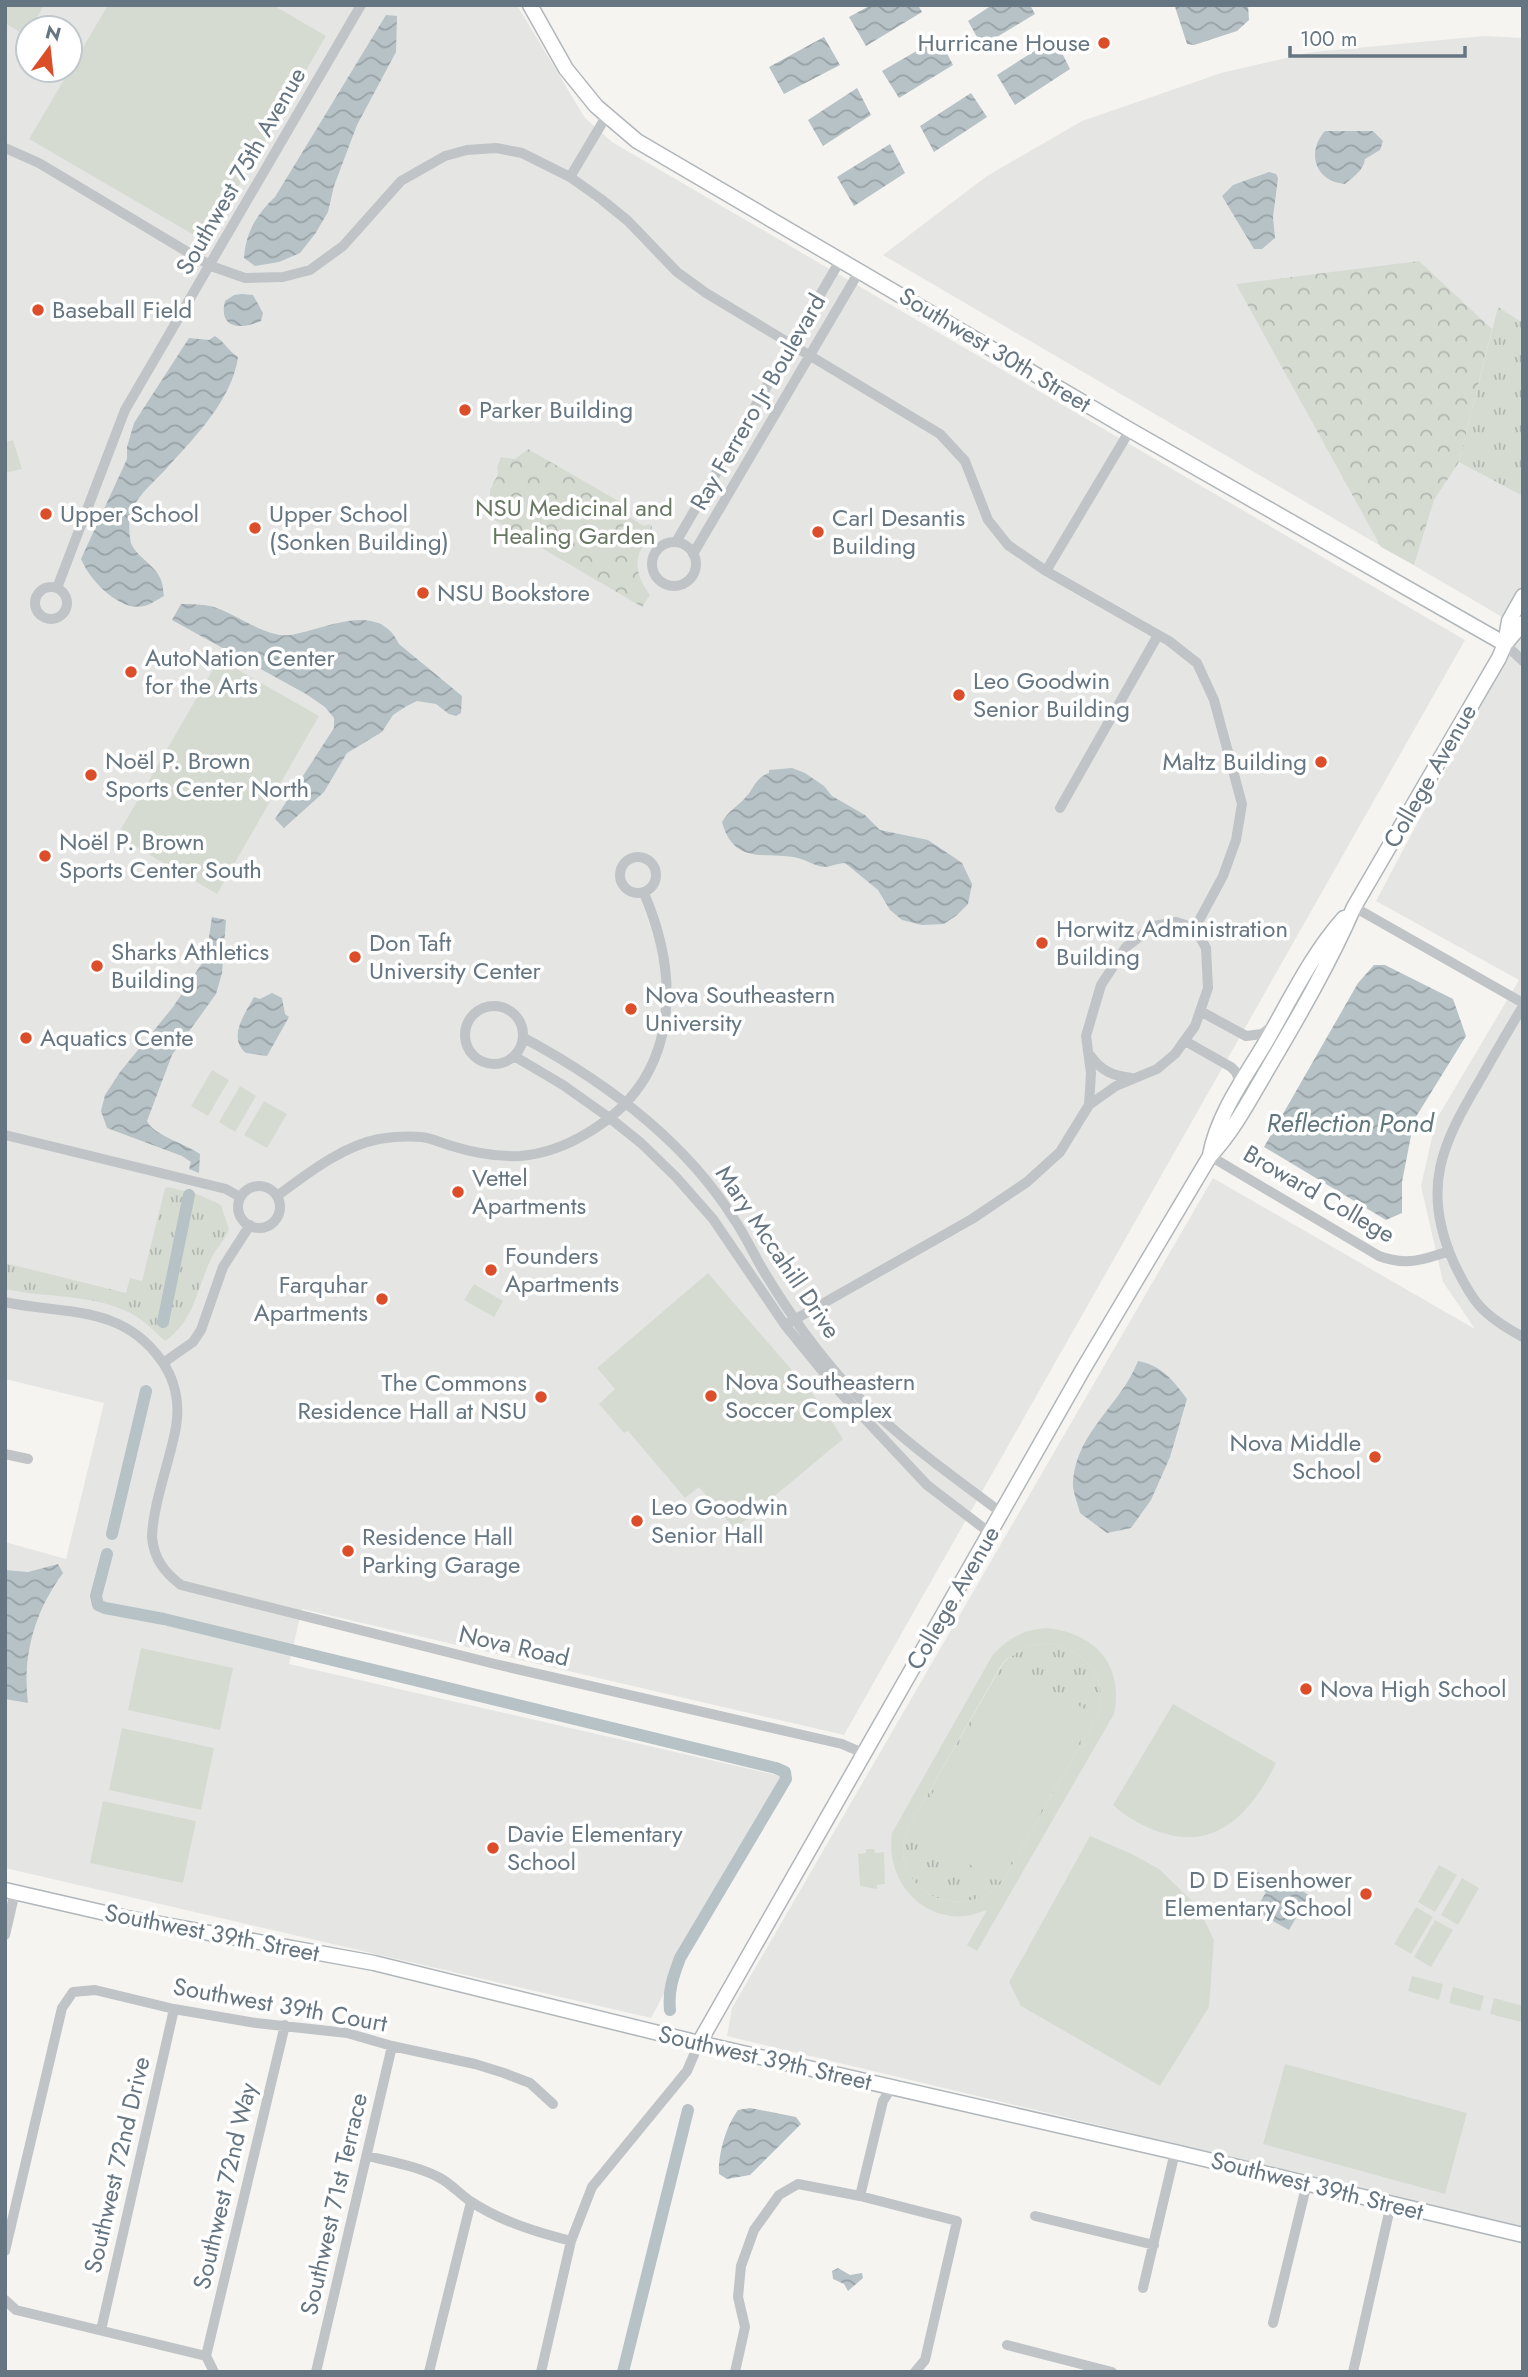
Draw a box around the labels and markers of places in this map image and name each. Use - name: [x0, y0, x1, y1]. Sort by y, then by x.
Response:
- place label: Hurricane House: [917, 25, 1090, 60]
- marker: Hurricane House: [1096, 35, 1112, 51]
- place label: Baseball Field: [52, 292, 192, 327]
- marker: Baseball Field: [30, 302, 46, 318]
- place label: Parker Building: [479, 392, 633, 427]
- marker: Parker Building: [457, 402, 473, 418]
- place label: Upper School: [60, 496, 199, 531]
- place label: Upper School (Sonken Building): [269, 496, 449, 559]
- place label: Carl Desantis Building: [832, 500, 965, 563]
- marker: Upper School: [38, 506, 54, 522]
- marker: Upper School (Sonken Building): [247, 520, 263, 536]
- marker: Carl Desantis Building: [810, 524, 826, 540]
- place label: NSU Bookstore: [437, 575, 590, 610]
- marker: NSU Bookstore: [415, 585, 431, 601]
- place label: AutoNation Center for the Arts: [145, 640, 335, 703]
- place label: Leo Goodwin Senior Building: [973, 663, 1130, 726]
- marker: AutoNation Center for the Arts: [123, 664, 139, 680]
- marker: Leo Goodwin Senior Building: [951, 687, 967, 703]
- place label: Noël P. Brown Sports Center North: [105, 743, 309, 806]
- place label: Maltz Building: [1163, 744, 1307, 779]
- marker: Maltz Building: [1313, 754, 1329, 770]
- marker: Noël P. Brown Sports Center North: [83, 767, 99, 783]
- place label: Noël P. Brown Sports Center South: [59, 824, 262, 887]
- marker: Noël P. Brown Sports Center South: [37, 848, 53, 864]
- place label: Horwitz Administration Building: [1056, 911, 1288, 974]
- place label: Don Taft University Center: [369, 925, 542, 988]
- place label: Sharks Athletics Building: [111, 934, 269, 997]
- marker: Horwitz Administration Building: [1034, 935, 1050, 951]
- marker: Don Taft University Center: [347, 949, 363, 965]
- marker: Sharks Athletics Building: [89, 958, 105, 974]
- place label: Nova Southeastern University: [645, 977, 835, 1040]
- marker: Nova Southeastern University: [623, 1001, 639, 1017]
- place label: Aquatics Cente: [40, 1020, 194, 1055]
- marker: Aquatics Cente: [18, 1030, 34, 1046]
- place label: Vettel Apartments: [472, 1160, 586, 1223]
- marker: Vettel Apartments: [450, 1184, 466, 1200]
- place label: Founders Apartments: [505, 1238, 619, 1301]
- marker: Founders Apartments: [483, 1262, 499, 1278]
- place label: Farquhar Apartments: [254, 1267, 369, 1330]
- marker: Farquhar Apartments: [374, 1291, 390, 1307]
- place label: Nova Southeastern Soccer Complex: [725, 1364, 915, 1427]
- place label: The Commons Residence Hall at NSU: [297, 1365, 527, 1428]
- marker: Nova Southeastern Soccer Complex: [703, 1388, 719, 1404]
- marker: The Commons Residence Hall at NSU: [533, 1389, 549, 1405]
- place label: Nova Middle School: [1229, 1425, 1361, 1488]
- marker: Nova Middle School: [1367, 1449, 1383, 1465]
- place label: Leo Goodwin Senior Hall: [651, 1489, 788, 1552]
- marker: Leo Goodwin Senior Hall: [629, 1513, 645, 1529]
- place label: Residence Hall Parking Garage: [362, 1519, 520, 1582]
- marker: Residence Hall Parking Garage: [340, 1543, 356, 1559]
- place label: Nova High School: [1320, 1671, 1506, 1706]
- marker: Nova High School: [1298, 1681, 1314, 1697]
- place label: Davie Elementary School: [507, 1816, 683, 1879]
- marker: Davie Elementary School: [485, 1840, 501, 1856]
- place label: D D Eisenhower Elementary School: [1164, 1862, 1353, 1925]
- marker: D D Eisenhower Elementary School: [1358, 1886, 1374, 1902]

